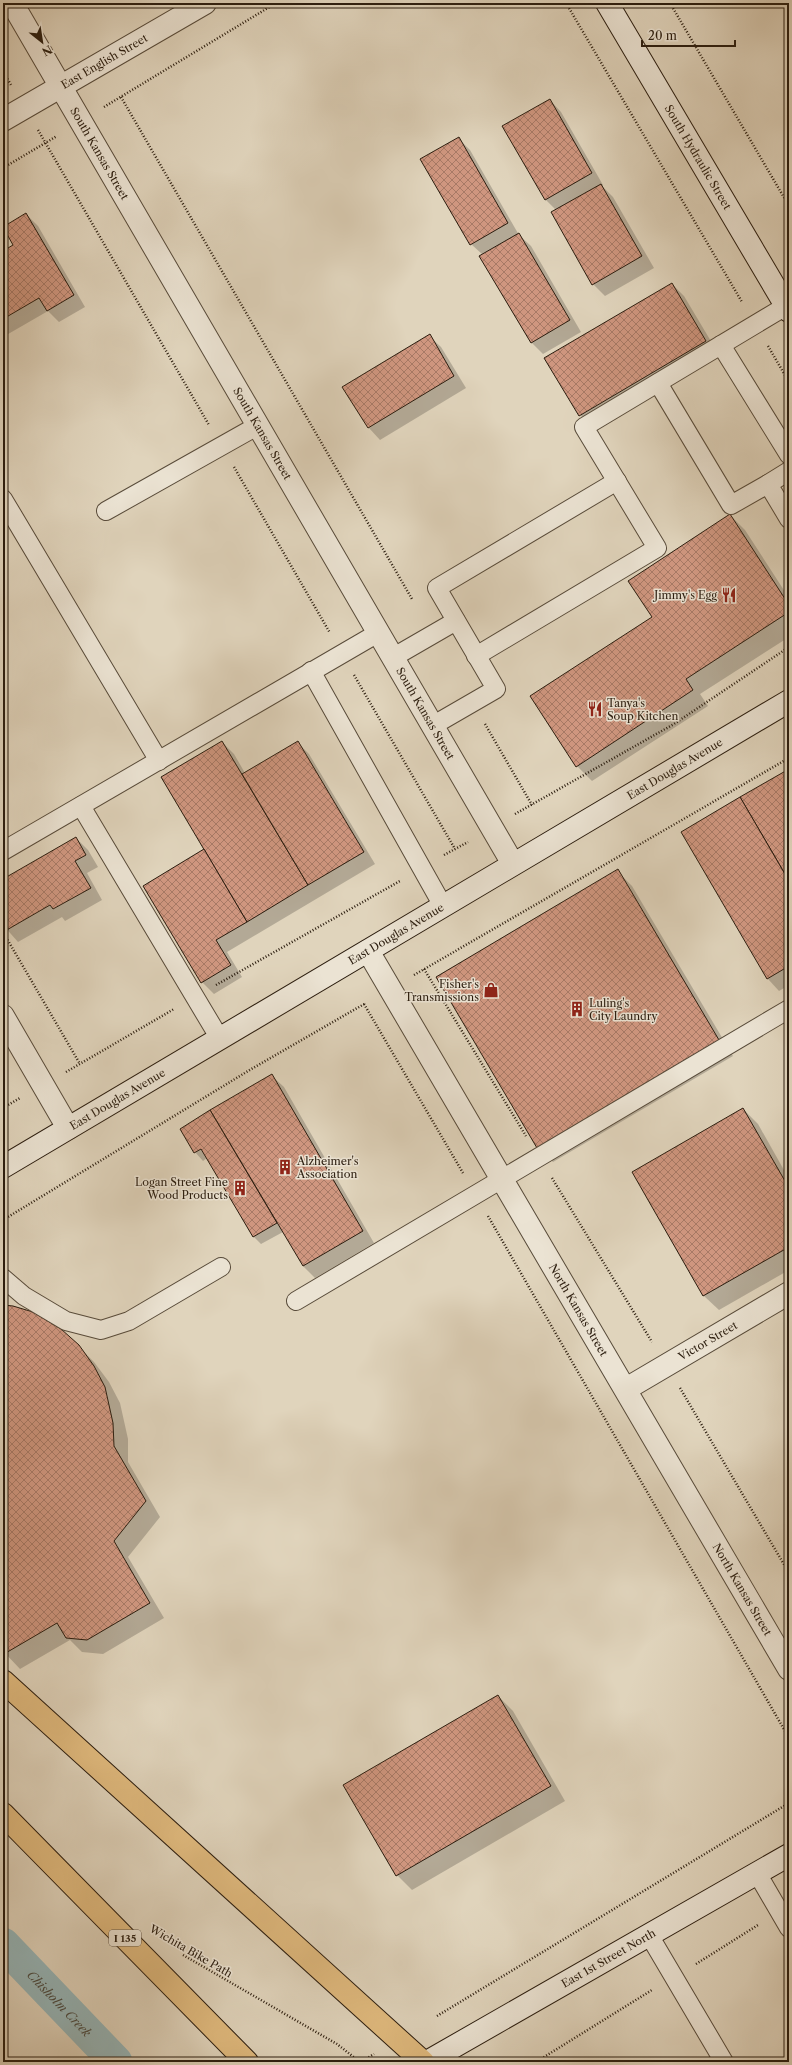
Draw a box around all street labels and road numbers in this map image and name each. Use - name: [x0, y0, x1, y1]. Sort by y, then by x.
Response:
- street label: East English Street: [58, 31, 150, 92]
- street label: South Hydraulic Street: [662, 102, 734, 212]
- street label: South Kansas Street: [67, 105, 132, 202]
- street label: South Kansas Street: [230, 385, 295, 482]
- street label: South Kansas Street: [393, 665, 458, 762]
- street label: East Douglas Avenue: [624, 735, 725, 802]
- street label: East Douglas Avenue: [346, 900, 446, 968]
- street label: East Douglas Avenue: [67, 1065, 168, 1133]
- street label: North Kansas Street: [546, 1261, 611, 1359]
- street label: Victor Street: [675, 1318, 740, 1364]
- street label: North Kansas Street: [710, 1541, 775, 1638]
- street label: Wichita Bike Path: [146, 1921, 235, 1981]
- street label: East 1st Street North: [559, 1926, 658, 1991]
- road number: I 135: [109, 1930, 141, 1946]

